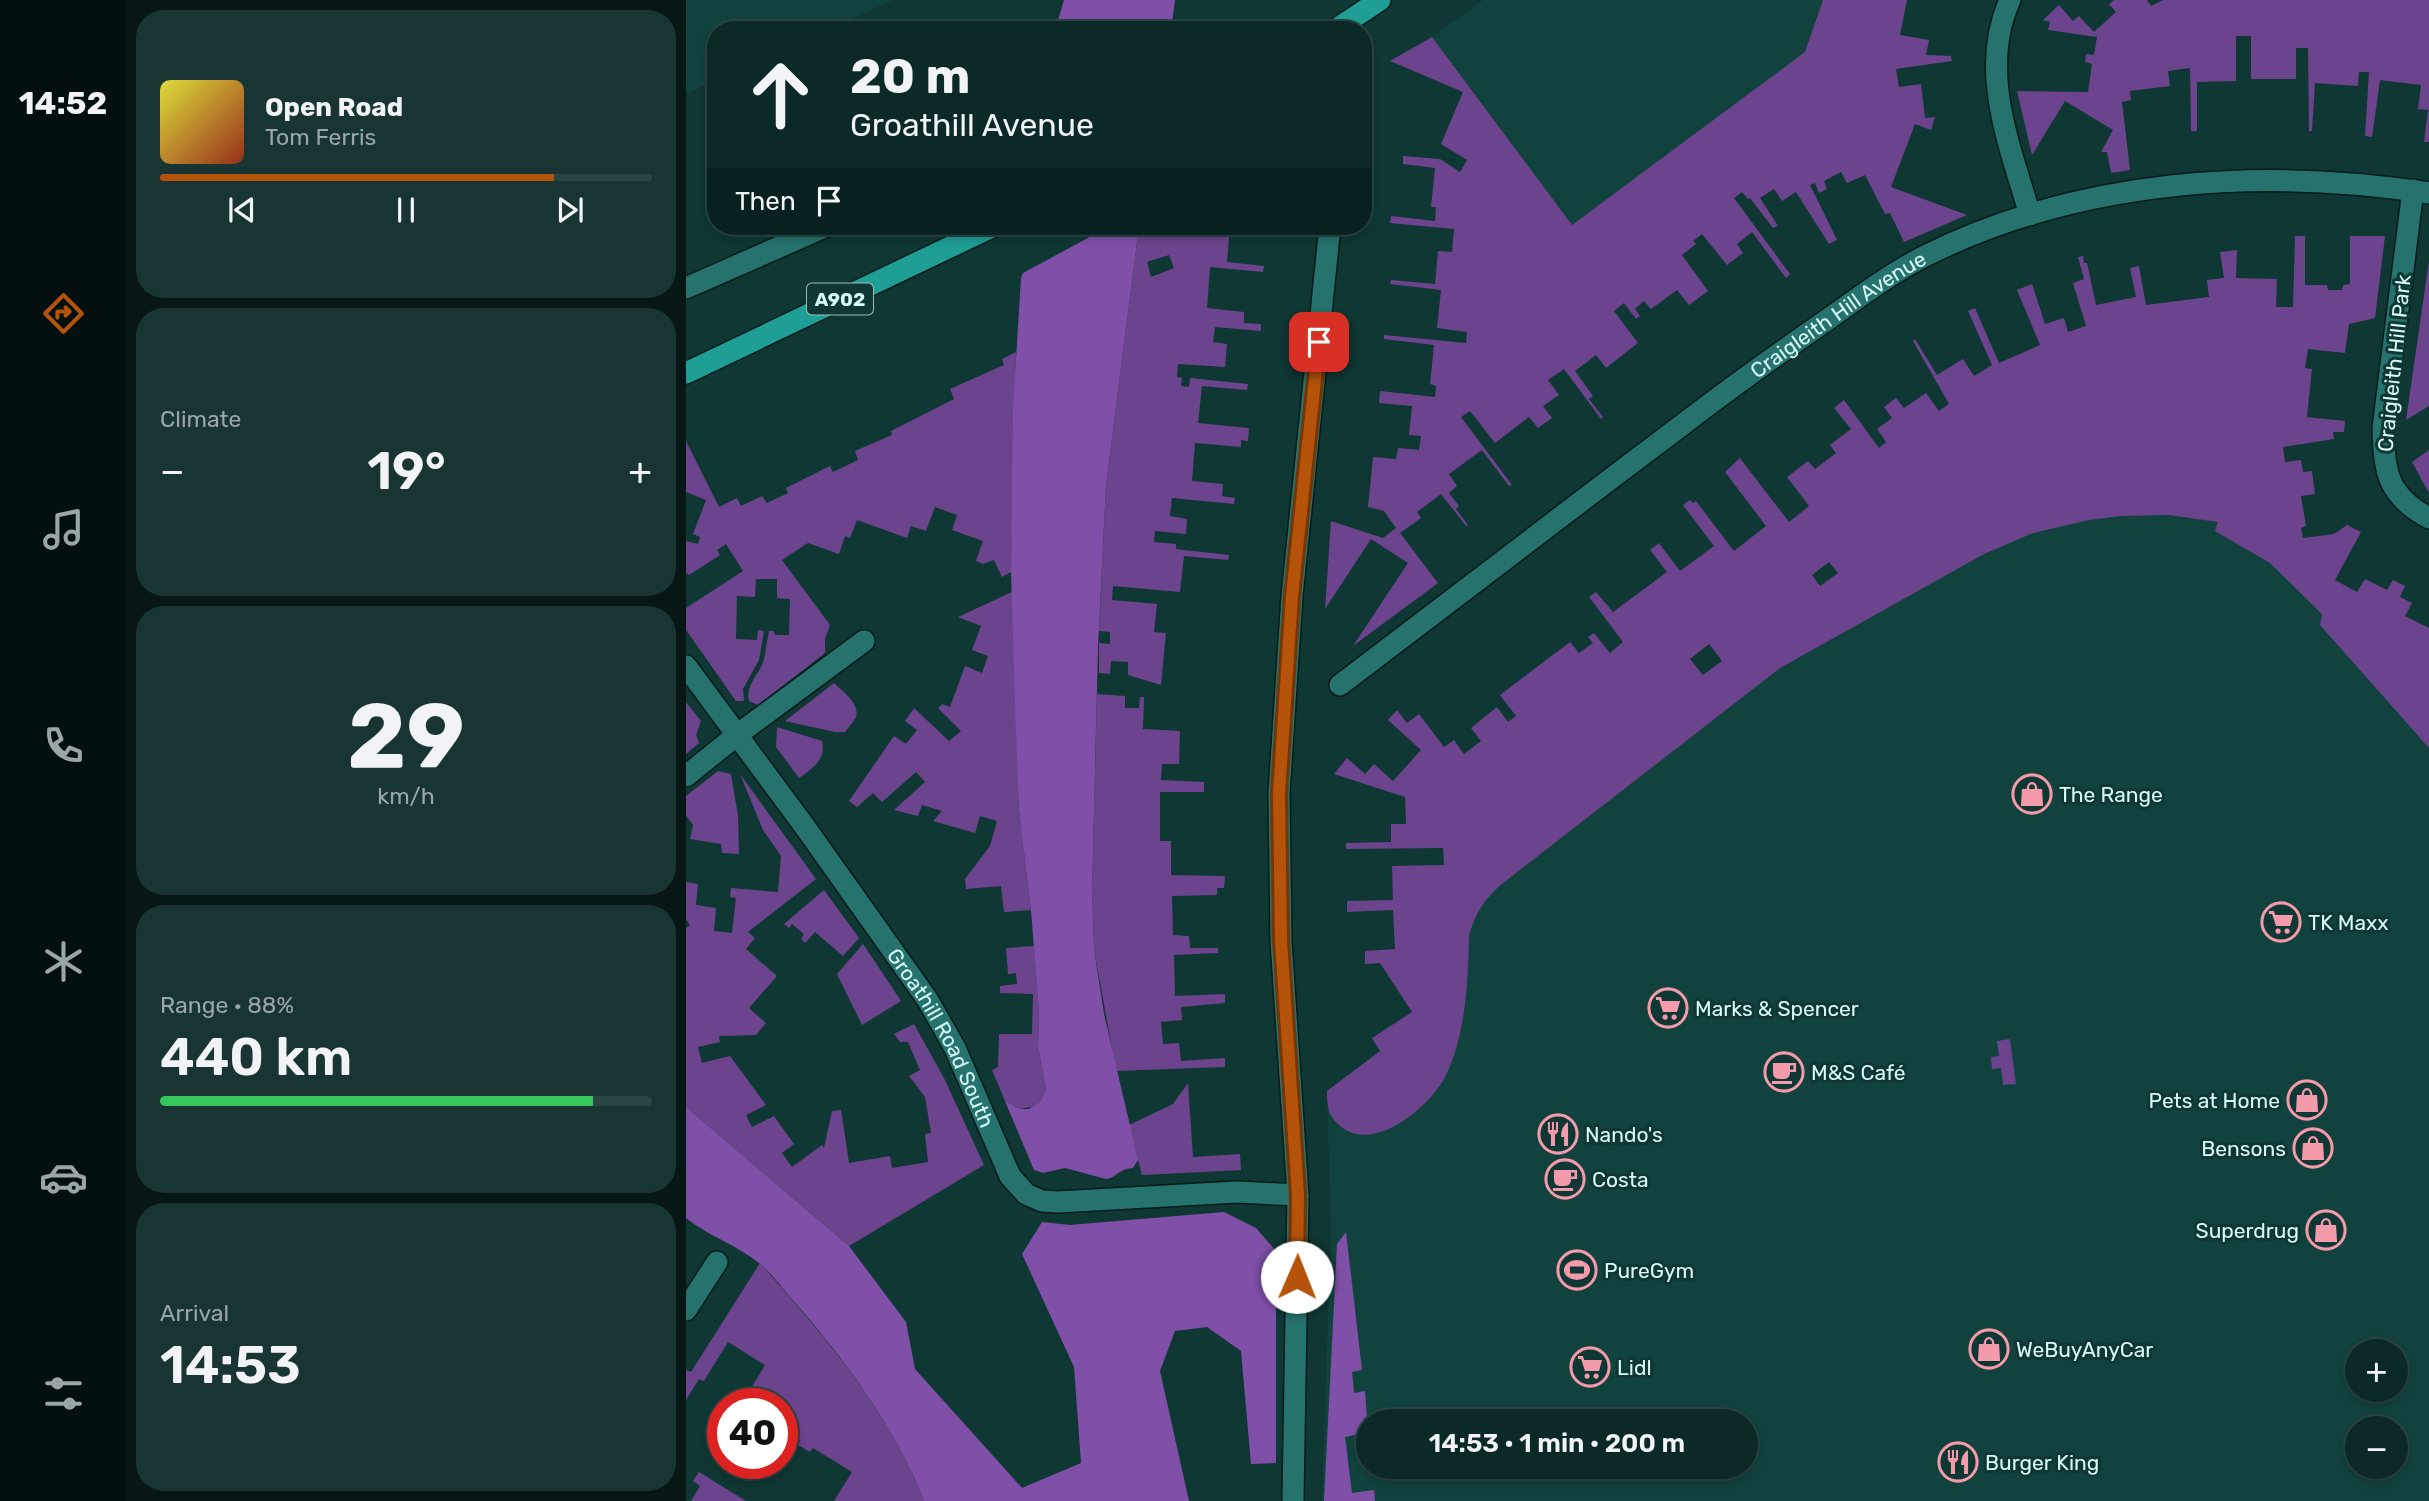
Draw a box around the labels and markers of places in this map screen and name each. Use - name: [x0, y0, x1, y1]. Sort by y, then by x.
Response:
- pin: [1289, 312, 1349, 372]
- shop icon: The Range: [2011, 773, 2053, 815]
- place label: The Range: [2059, 782, 2163, 807]
- supermarket icon: TK Maxx: [2260, 901, 2302, 943]
- place label: TK Maxx: [2308, 910, 2389, 935]
- supermarket icon: Marks & Spencer: [1647, 987, 1689, 1029]
- place label: Marks & Spencer: [1695, 996, 1859, 1021]
- cafe icon: M&S Café: [1763, 1051, 1805, 1093]
- place label: M&S Café: [1811, 1060, 1906, 1085]
- shop icon: Pets at Home: [2286, 1079, 2328, 1121]
- place label: Pets at Home: [2149, 1088, 2280, 1113]
- restaurant icon: Nando's: [1537, 1113, 1579, 1155]
- place label: Nando's: [1585, 1122, 1663, 1147]
- shop icon: Bensons: [2292, 1127, 2334, 1169]
- place label: Bensons: [2201, 1136, 2286, 1161]
- cafe icon: Costa: [1544, 1158, 1586, 1200]
- place label: Costa: [1592, 1167, 1649, 1192]
- shop icon: Superdrug: [2305, 1209, 2347, 1251]
- place label: Superdrug: [2196, 1218, 2299, 1243]
- sports icon: PureGym: [1556, 1249, 1598, 1291]
- place label: PureGym: [1604, 1258, 1694, 1283]
- shop icon: WeBuyAnyCar: [1968, 1328, 2010, 1370]
- place label: WeBuyAnyCar: [2016, 1337, 2153, 1362]
- supermarket icon: Lidl: [1569, 1346, 1611, 1388]
- place label: Lidl: [1617, 1355, 1652, 1380]
- restaurant icon: Burger King: [1937, 1441, 1979, 1483]
- place label: Burger King: [1985, 1450, 2099, 1475]

